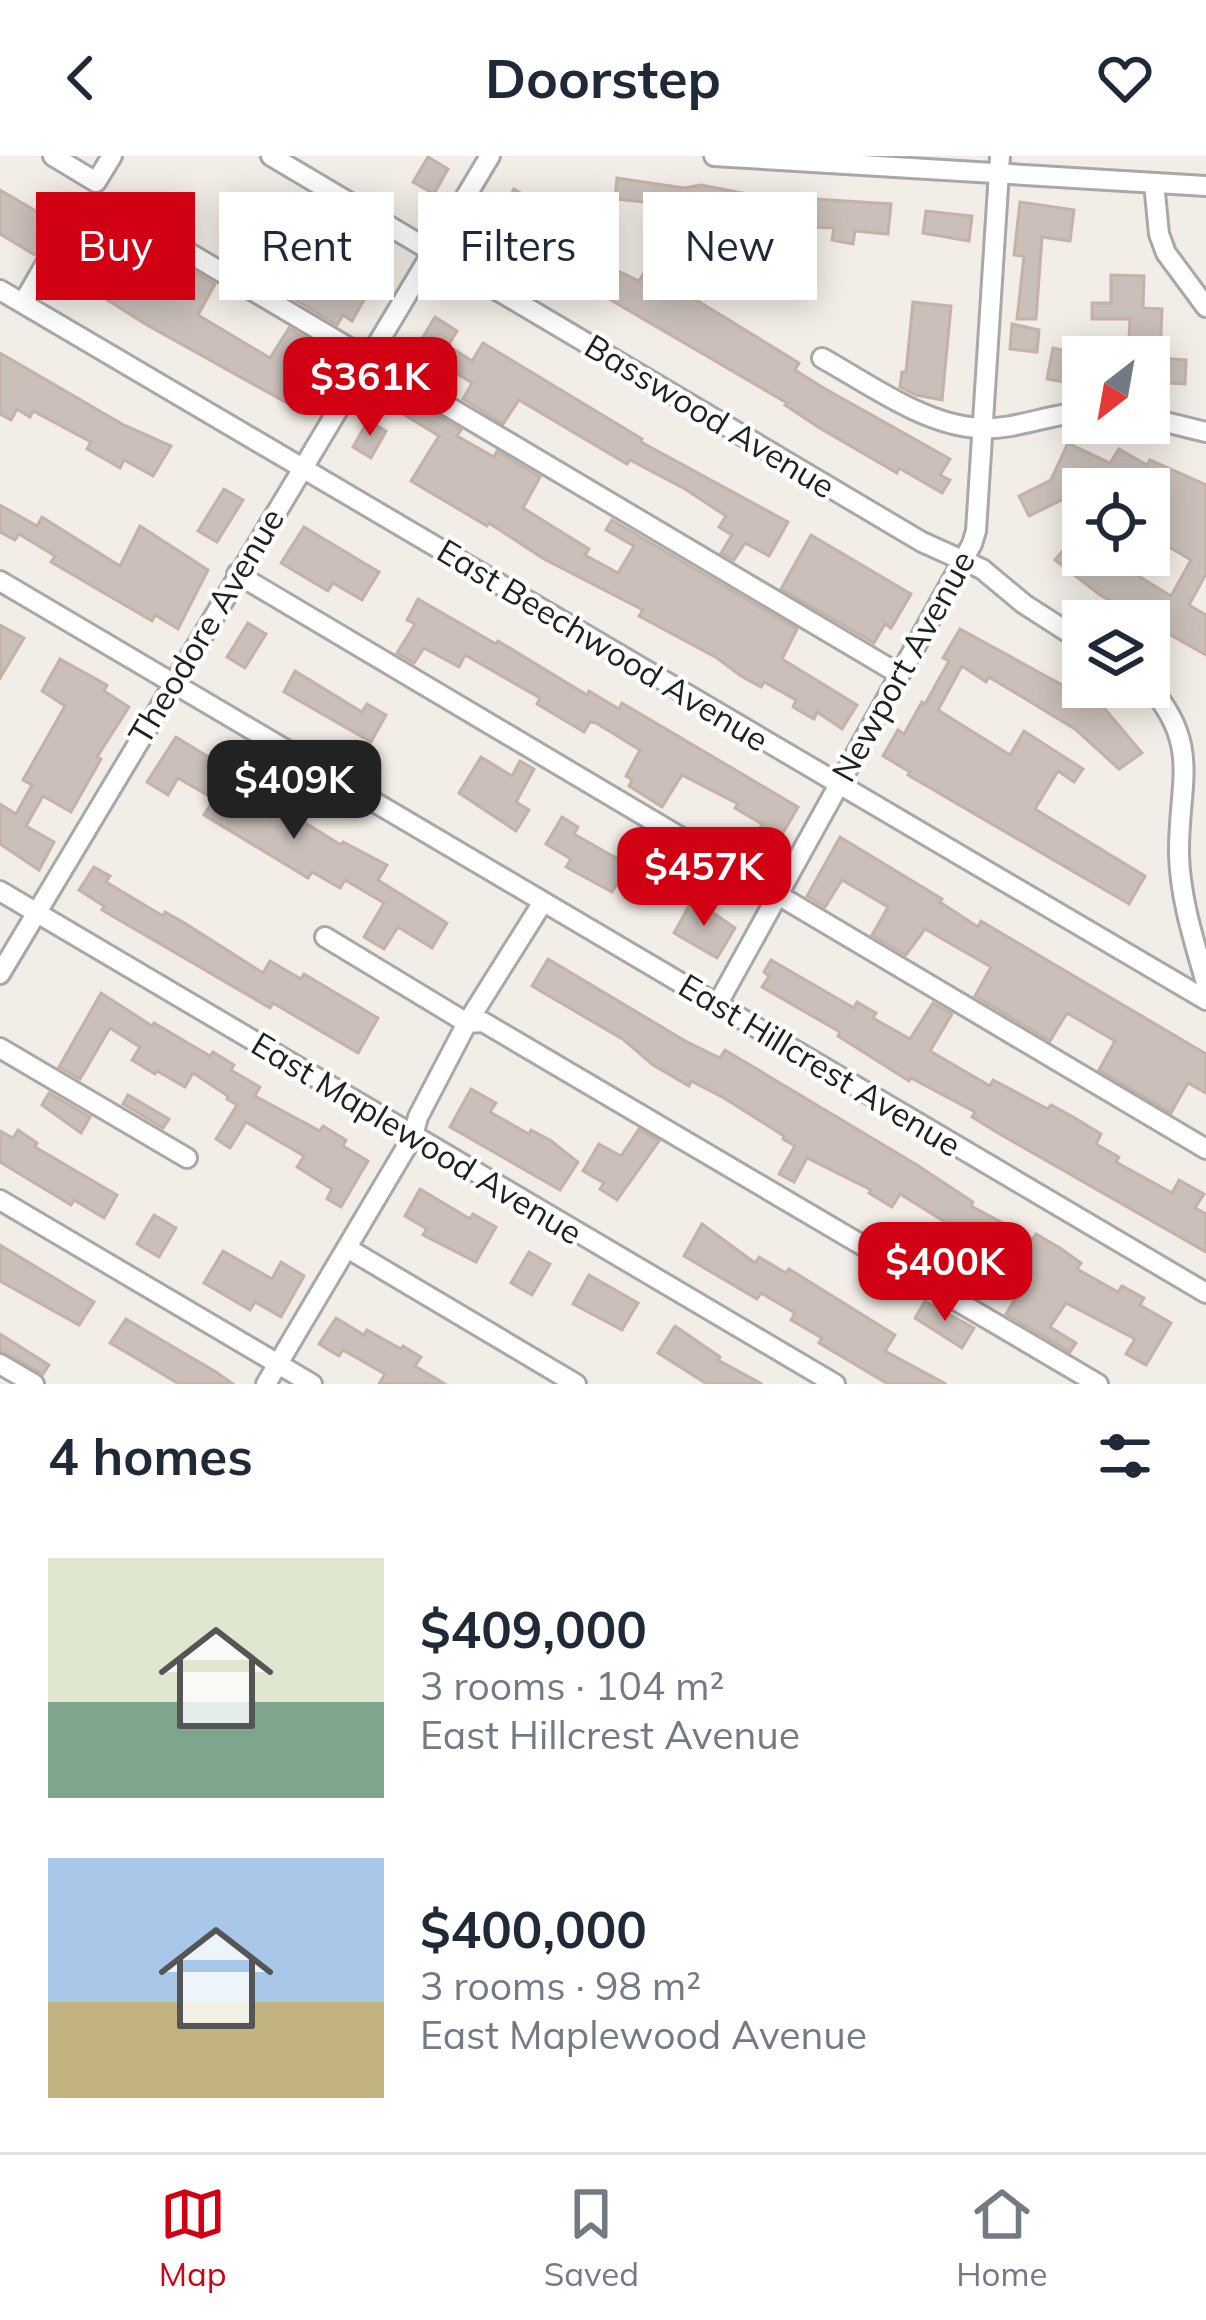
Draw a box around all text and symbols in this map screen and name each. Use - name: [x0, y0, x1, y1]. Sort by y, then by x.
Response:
- text: Doorstep: [485, 44, 721, 112]
- icon: back: [48, 45, 114, 111]
- icon: heart: [1092, 45, 1158, 111]
- chip: Buy: [36, 192, 195, 300]
- chip: Rent: [219, 192, 394, 300]
- chip: Filters: [418, 192, 619, 300]
- chip: New: [643, 192, 817, 300]
- street label: Basswood Avenue: [578, 325, 843, 506]
- north arrow: [1062, 336, 1170, 444]
- map controls: [1062, 336, 1170, 708]
- pin: $361K: [286, 337, 454, 439]
- text: $361K: [310, 351, 430, 400]
- button: locate: [1062, 468, 1170, 576]
- street label: Theodore Avenue: [119, 500, 292, 751]
- street label: East Beechwood Avenue: [430, 529, 776, 760]
- street label: Newport Avenue: [822, 543, 983, 788]
- button: layers: [1062, 600, 1170, 708]
- pin: $409K: [210, 740, 378, 842]
- text: $409K: [234, 754, 354, 803]
- pin: $457K: [620, 827, 788, 929]
- text: $457K: [644, 841, 764, 890]
- street label: East Hillcrest Avenue: [672, 964, 969, 1165]
- street label: East Maplewood Avenue: [245, 1023, 590, 1253]
- pin: $400K: [861, 1222, 1029, 1324]
- text: $400K: [885, 1236, 1005, 1285]
- icon: filters: [1092, 1423, 1158, 1489]
- text: 4 homes: [48, 1424, 253, 1488]
- text: $409,000: [420, 1597, 647, 1661]
- icon: home: [144, 1606, 288, 1750]
- text: 3 rooms · 104 m²: [420, 1661, 724, 1710]
- text: East Hillcrest Avenue: [420, 1710, 800, 1759]
- text: $400,000: [420, 1897, 647, 1961]
- icon: home: [144, 1906, 288, 2050]
- text: 3 rooms · 98 m²: [420, 1961, 701, 2010]
- text: East Maplewood Avenue: [420, 2010, 867, 2059]
- tab: Map: [159, 2181, 227, 2294]
- tab: Saved: [544, 2181, 639, 2294]
- tab: Home: [956, 2181, 1047, 2294]

